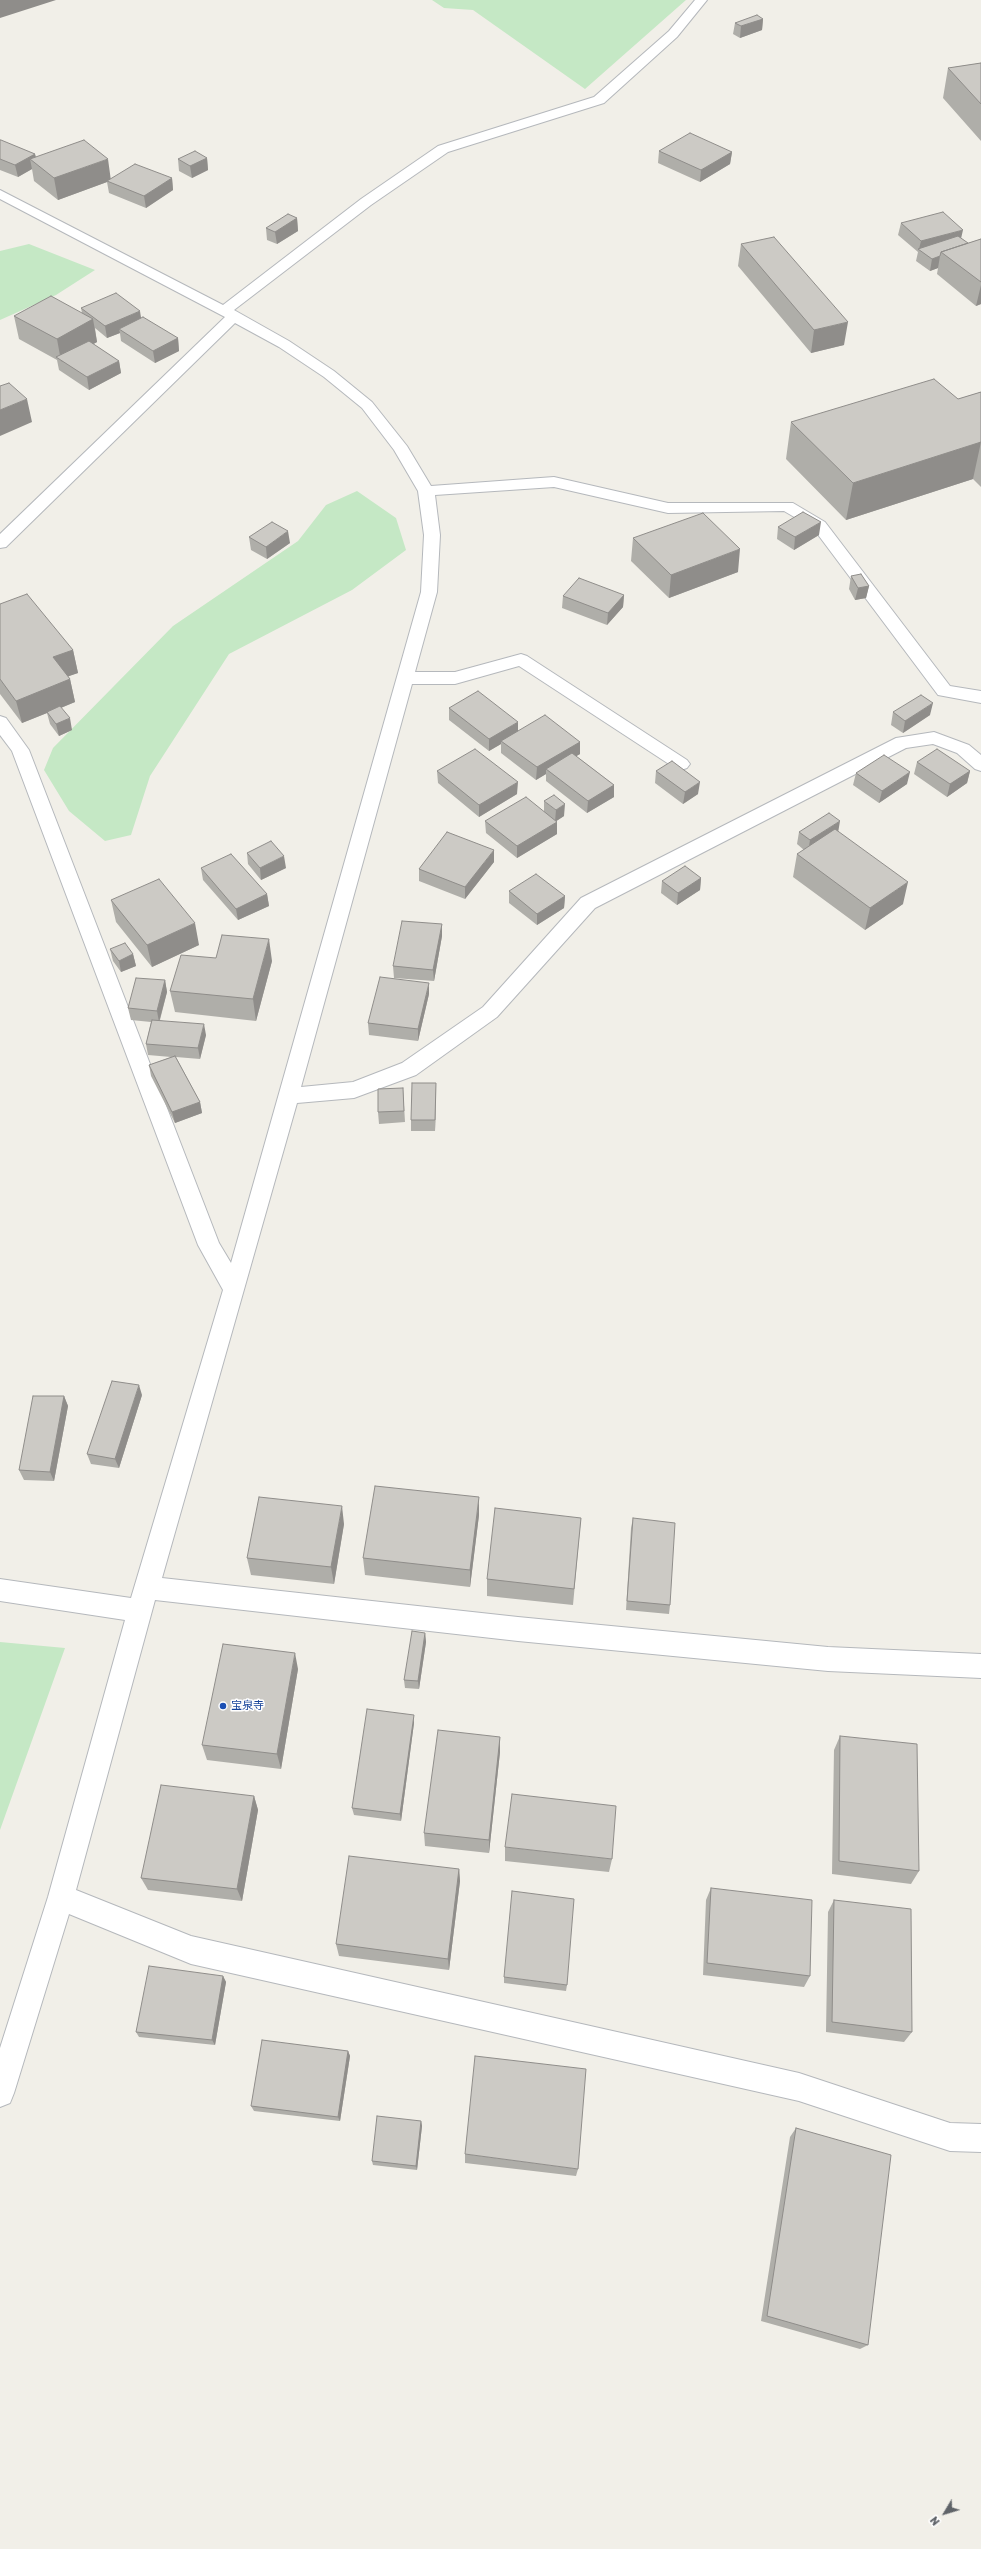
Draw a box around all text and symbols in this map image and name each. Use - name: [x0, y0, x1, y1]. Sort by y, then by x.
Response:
- place label: 宝泉寺: [231, 1699, 264, 1713]
- marker: 宝泉寺: [218, 1701, 228, 1711]
- north arrow: [925, 2493, 965, 2533]
- text: N: [928, 2514, 943, 2528]

